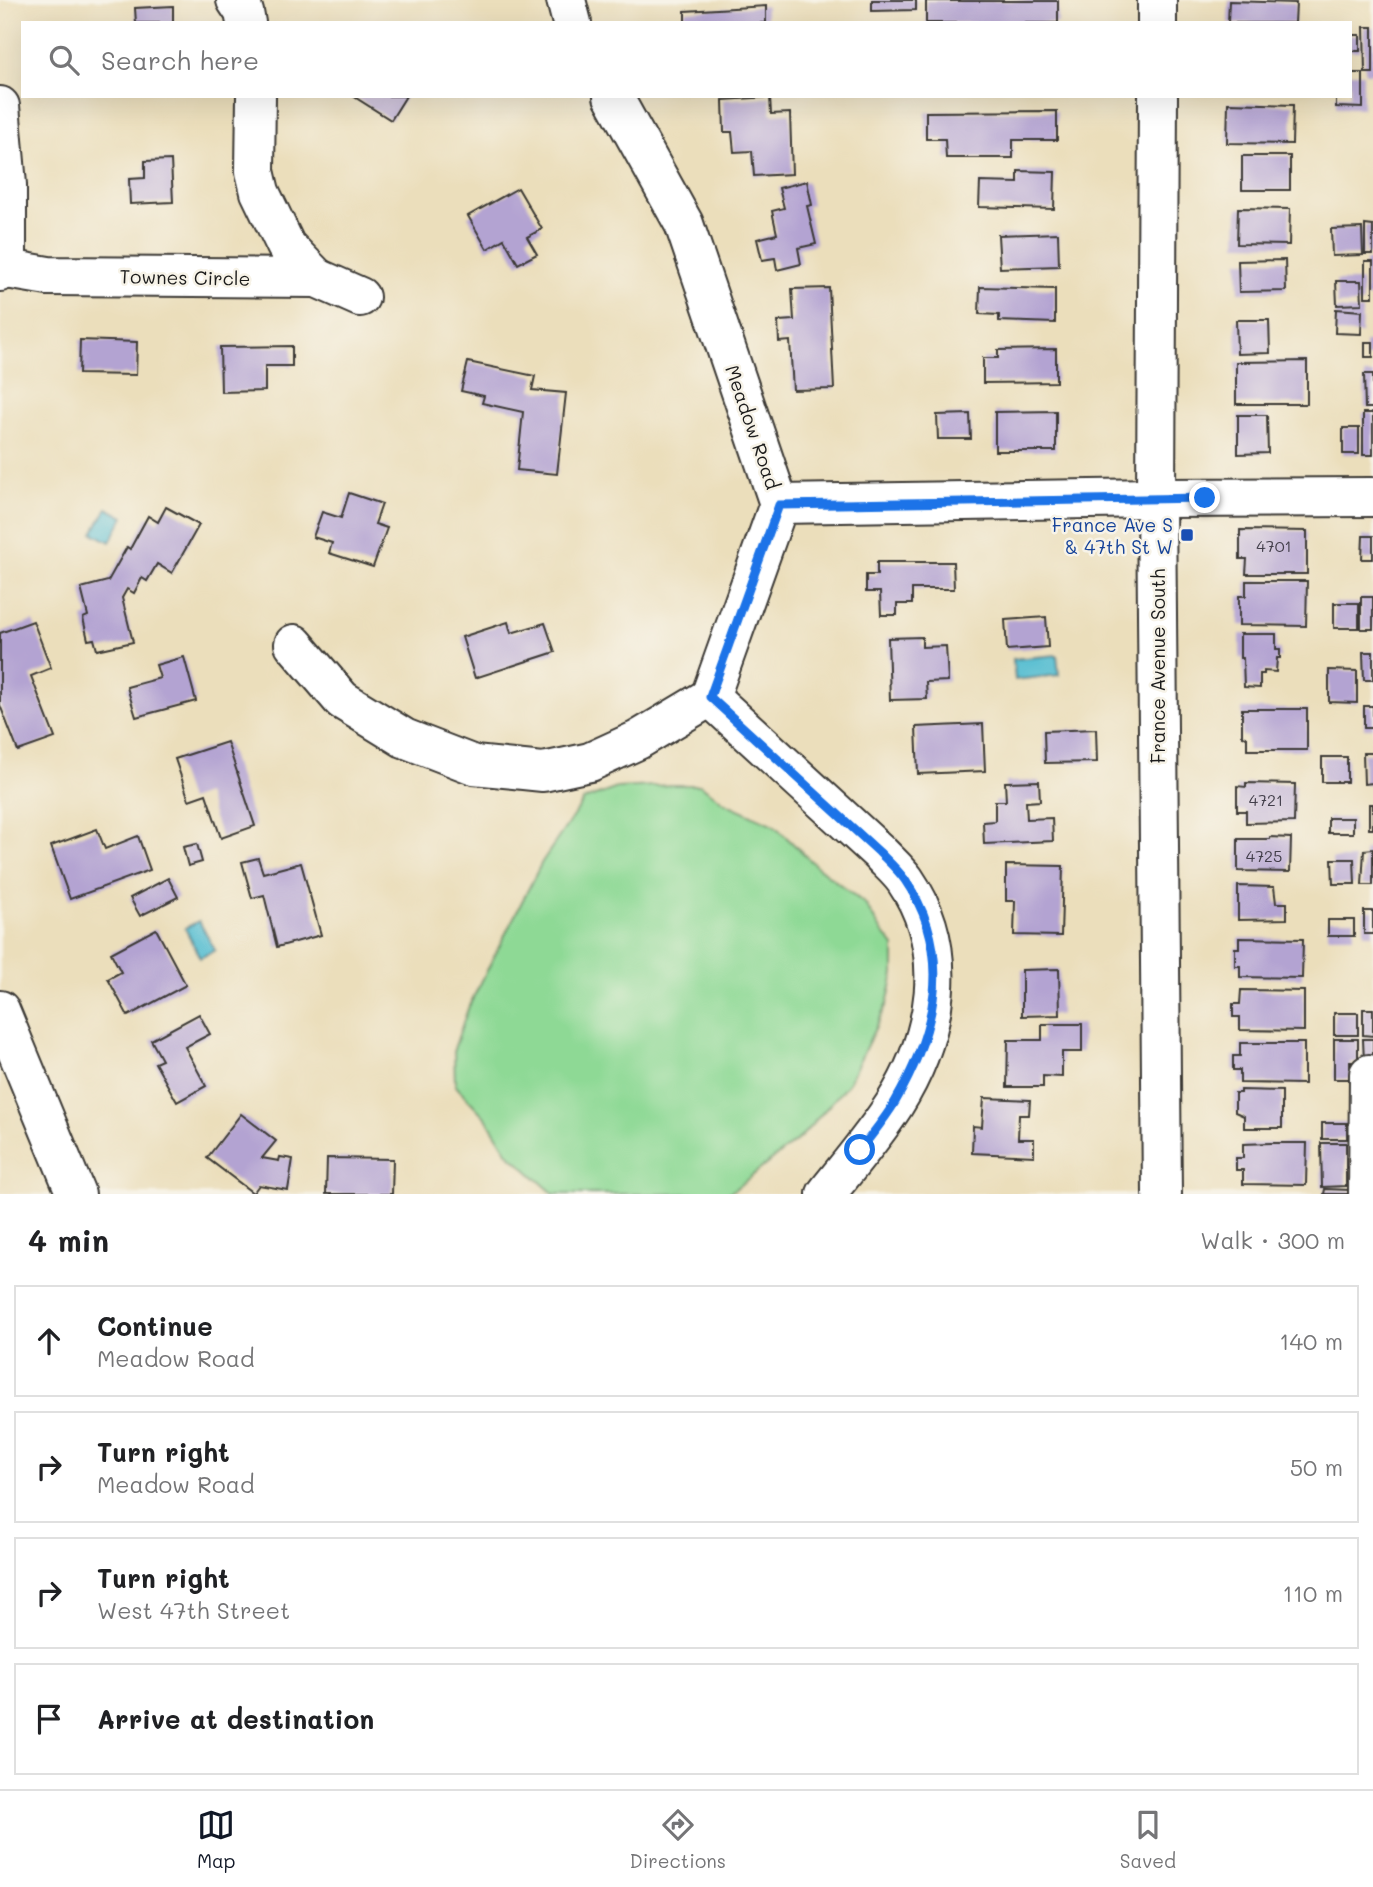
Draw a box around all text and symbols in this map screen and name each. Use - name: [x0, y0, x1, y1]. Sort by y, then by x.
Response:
- search box: [21, 21, 1352, 98]
- icon: search: [45, 41, 83, 79]
- text: Search here: [101, 43, 259, 77]
- street label: Townes Circle: [119, 263, 251, 291]
- street label: Meadow Road: [720, 361, 786, 493]
- route end: [1189, 482, 1220, 513]
- place label: France Ave S & 47th St W: [1052, 512, 1173, 559]
- marker: France Ave S & 47th St W: [1179, 527, 1195, 543]
- house number: 4701: [1256, 535, 1292, 556]
- street label: France Avenue South: [1145, 569, 1170, 763]
- house number: 4721: [1249, 789, 1283, 810]
- house number: 4725: [1246, 845, 1282, 866]
- route start: [844, 1134, 875, 1165]
- text: 4 min: [28, 1220, 109, 1260]
- text: Walk · 300 m: [1200, 1225, 1345, 1255]
- text: Continue: [97, 1309, 213, 1343]
- icon: ahead: [30, 1322, 68, 1360]
- text: 140 m: [1279, 1326, 1343, 1356]
- text: Meadow Road: [97, 1343, 255, 1373]
- text: Turn right: [97, 1435, 230, 1469]
- icon: right: [30, 1448, 68, 1486]
- text: 50 m: [1290, 1452, 1343, 1482]
- text: Meadow Road: [97, 1469, 255, 1499]
- text: Turn right: [97, 1561, 230, 1595]
- icon: right: [30, 1574, 68, 1612]
- text: 110 m: [1283, 1578, 1343, 1608]
- text: West 47th Street: [97, 1595, 290, 1625]
- icon: arrive: [30, 1700, 68, 1738]
- text: Arrive at destination: [97, 1702, 374, 1736]
- tab: Map: [197, 1806, 236, 1873]
- tab: Directions: [629, 1806, 726, 1873]
- tab: Saved: [1120, 1806, 1176, 1873]

